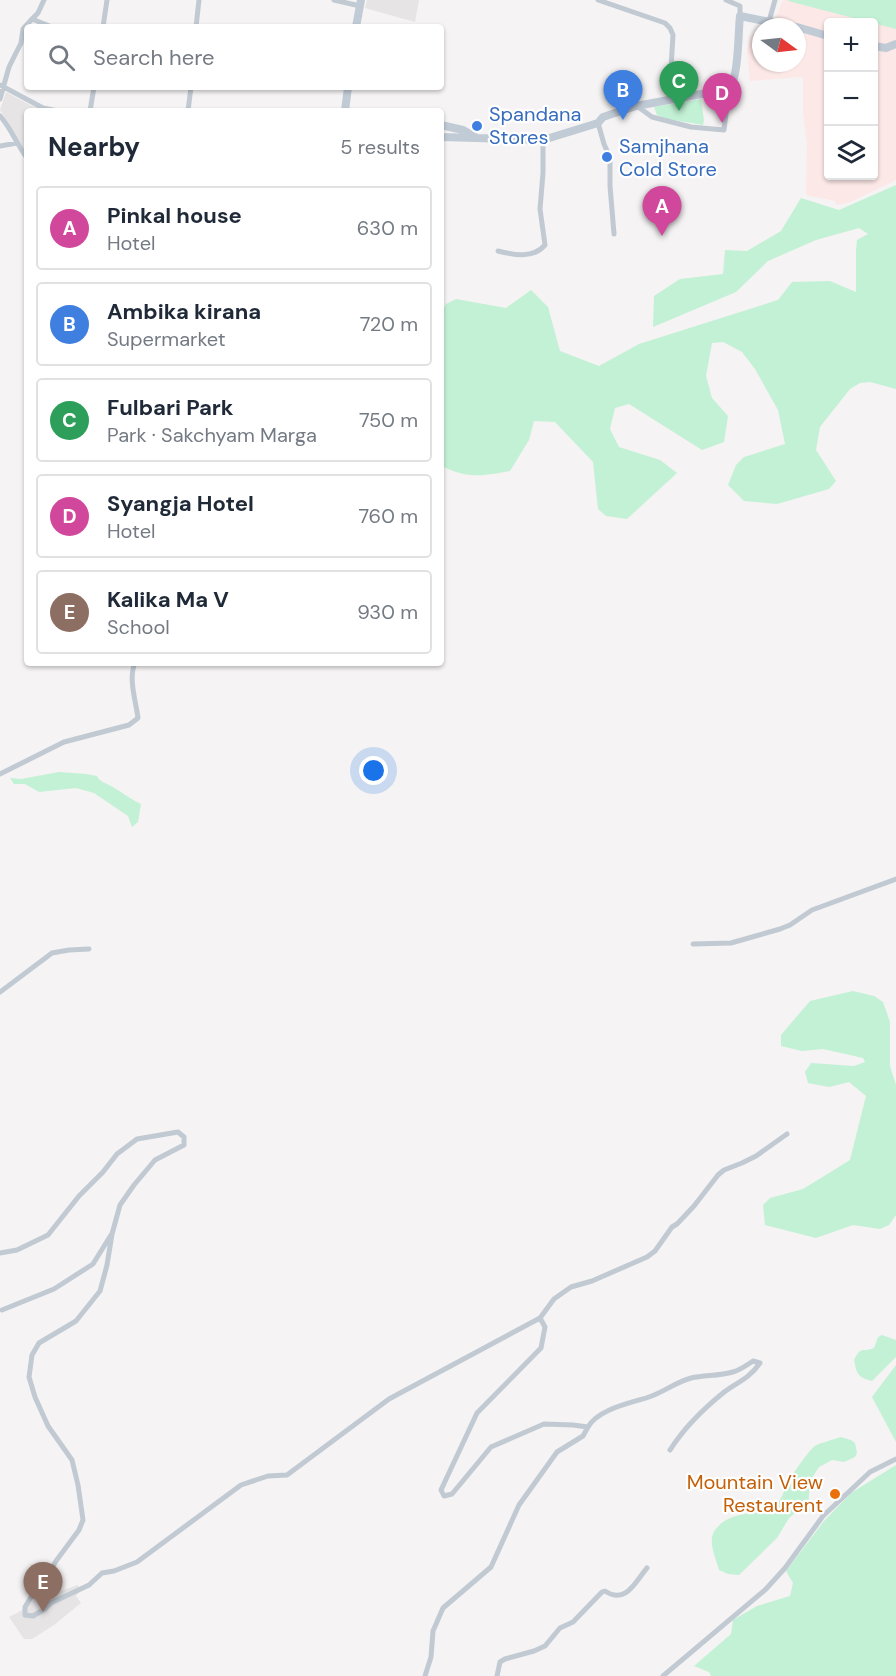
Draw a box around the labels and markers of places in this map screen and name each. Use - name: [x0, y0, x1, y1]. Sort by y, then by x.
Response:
- pin: C: [660, 62, 698, 111]
- pin: B: [604, 70, 642, 120]
- pin: D: [702, 74, 742, 123]
- place label: Spandana Stores: [489, 101, 581, 150]
- marker: Spandana Stores: [470, 119, 484, 133]
- place label: Samjhana Cold Store: [619, 133, 717, 182]
- marker: Samjhana Cold Store: [600, 150, 614, 164]
- pin: A: [642, 186, 682, 236]
- place label: Mountain View Restaurent: [687, 1469, 823, 1518]
- marker: Mountain View Restaurent: [828, 1487, 842, 1501]
- pin: E: [24, 1562, 63, 1612]

